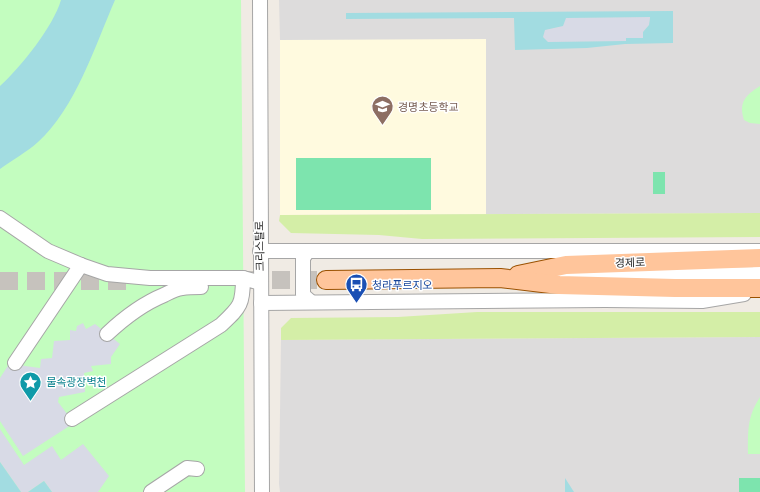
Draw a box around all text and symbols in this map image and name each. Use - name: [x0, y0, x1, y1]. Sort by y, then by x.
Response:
- school or university icon: 경명초등학교: [370, 94, 396, 127]
- place label: 경명초등학교: [398, 101, 459, 114]
- street label: 크리스탈로: [253, 221, 267, 271]
- street label: 경제로: [615, 256, 645, 270]
- bus stop icon: 청라푸르지오: [343, 272, 369, 305]
- place label: 청라푸르지오: [372, 279, 433, 292]
- place icon: 물속광장벽천: [17, 369, 43, 402]
- place label: 물속광장벽천: [46, 376, 107, 389]

